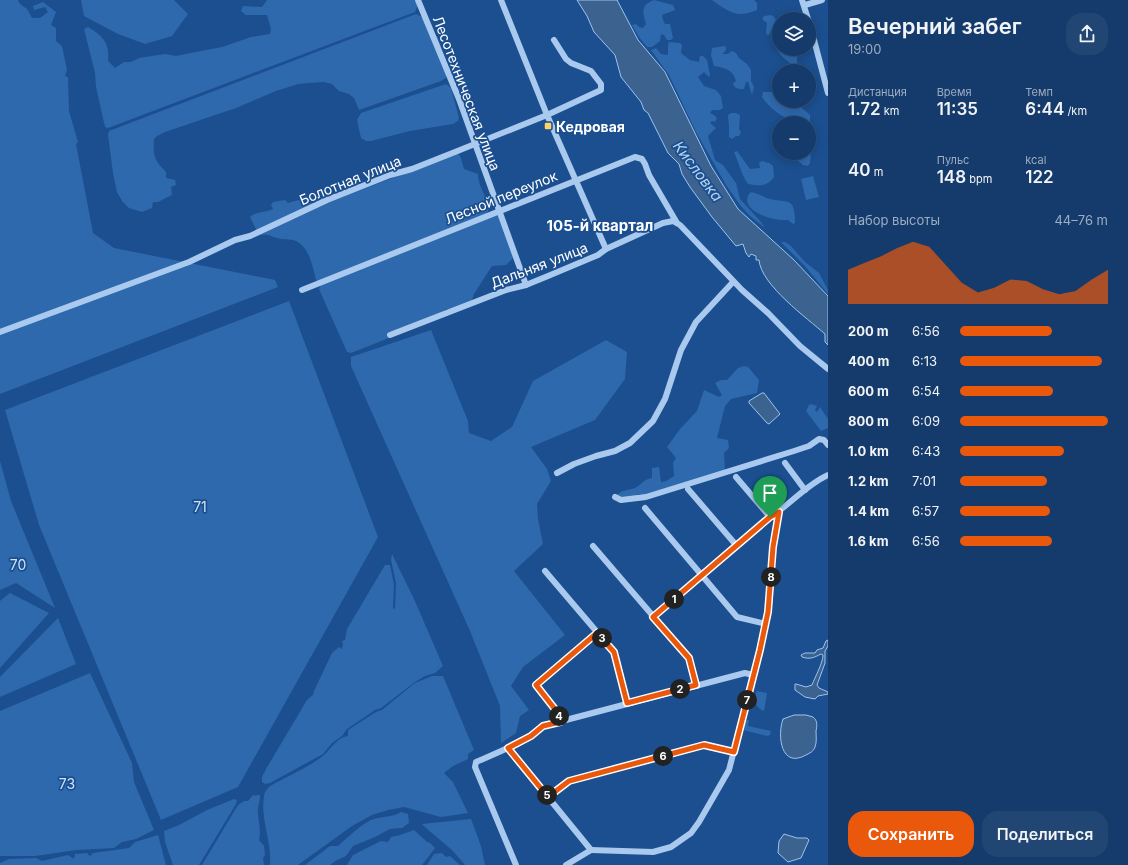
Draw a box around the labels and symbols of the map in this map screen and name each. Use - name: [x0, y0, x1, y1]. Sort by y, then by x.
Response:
- street label: Лесотехническая улица: [430, 13, 504, 173]
- place label: Кедровая: [556, 118, 625, 135]
- marker: Кедровая: [543, 121, 553, 131]
- water label: Кисловка: [669, 137, 727, 205]
- street label: Болотная улица: [297, 152, 403, 208]
- street label: Лесной переулок: [442, 167, 560, 227]
- district label: 105-й квартал: [547, 216, 653, 235]
- street label: Дальняя улица: [488, 239, 590, 291]
- pin: [753, 476, 787, 517]
- park label: 71: [193, 498, 207, 515]
- park label: 70: [10, 556, 26, 573]
- pin: 8: [761, 567, 781, 587]
- pin: 1: [664, 589, 684, 609]
- pin: 3: [592, 628, 612, 648]
- pin: 2: [670, 679, 690, 699]
- pin: 7: [737, 690, 757, 710]
- pin: 4: [549, 706, 569, 726]
- pin: 6: [653, 746, 673, 766]
- park label: 73: [59, 775, 75, 792]
- pin: 5: [537, 785, 557, 805]

